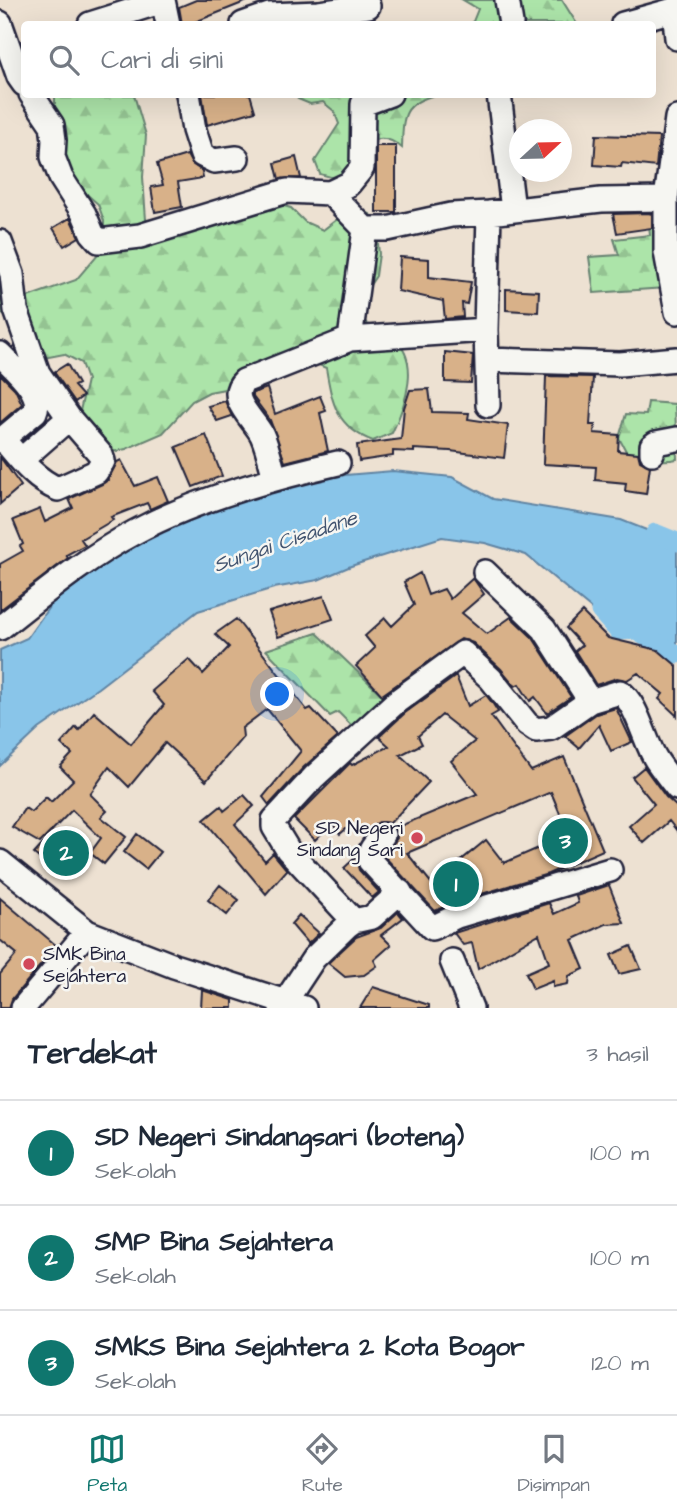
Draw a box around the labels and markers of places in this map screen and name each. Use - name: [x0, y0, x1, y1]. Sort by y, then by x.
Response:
- place label: SD Negeri Sindang Sari: [297, 815, 403, 865]
- pin: 3: [542, 815, 588, 867]
- pin: 2: [43, 827, 89, 879]
- marker: SD Negeri Sindang Sari: [409, 830, 425, 846]
- pin: 1: [433, 858, 479, 910]
- place label: SMK Bina Sejahtera: [43, 941, 126, 990]
- marker: SMK Bina Sejahtera: [21, 956, 37, 972]

